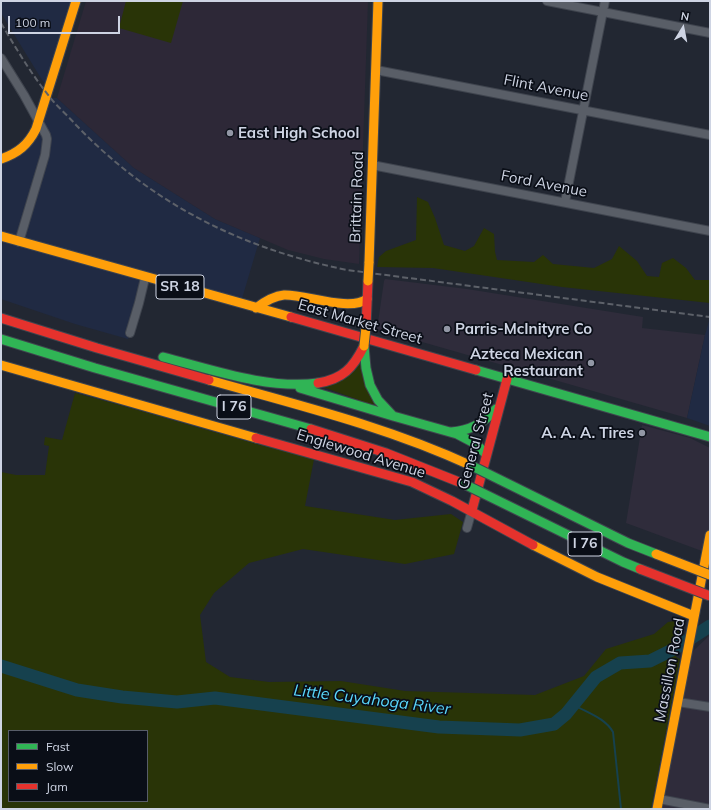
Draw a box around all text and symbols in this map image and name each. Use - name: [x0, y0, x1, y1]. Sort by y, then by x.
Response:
- scale bar: [10, 8, 122, 34]
- north arrow: [663, 8, 703, 48]
- text: N: [680, 9, 690, 24]
- text: 100 m: [15, 15, 50, 30]
- street label: Flint Avenue: [502, 71, 590, 105]
- place label: East High School: [238, 124, 359, 142]
- marker: East High School: [225, 128, 235, 138]
- street label: Brittain Road: [346, 151, 368, 243]
- street label: Ford Avenue: [499, 167, 589, 201]
- road number: SR 18: [156, 275, 204, 299]
- street label: East Market Street: [296, 296, 424, 348]
- place label: Parris-McInityre Co: [455, 320, 592, 338]
- marker: Parris-McInityre Co: [442, 324, 452, 334]
- place label: Azteca Mexican Restaurant: [470, 345, 583, 380]
- marker: Azteca Mexican Restaurant: [586, 358, 596, 368]
- street label: General Street: [454, 391, 498, 491]
- road number: I 76: [217, 395, 251, 419]
- place label: A. A. A. Tires: [541, 424, 634, 442]
- street label: Englewood Avenue: [295, 426, 427, 482]
- marker: A. A. A. Tires: [637, 428, 647, 438]
- road number: I 76: [568, 532, 602, 556]
- street label: Massillon Road: [651, 617, 689, 723]
- water label: Little Cuyahoga River: [292, 681, 452, 719]
- legend: [8, 730, 148, 802]
- text: Fast: [46, 739, 70, 754]
- text: Slow: [46, 759, 74, 774]
- text: Jam: [46, 779, 68, 794]

